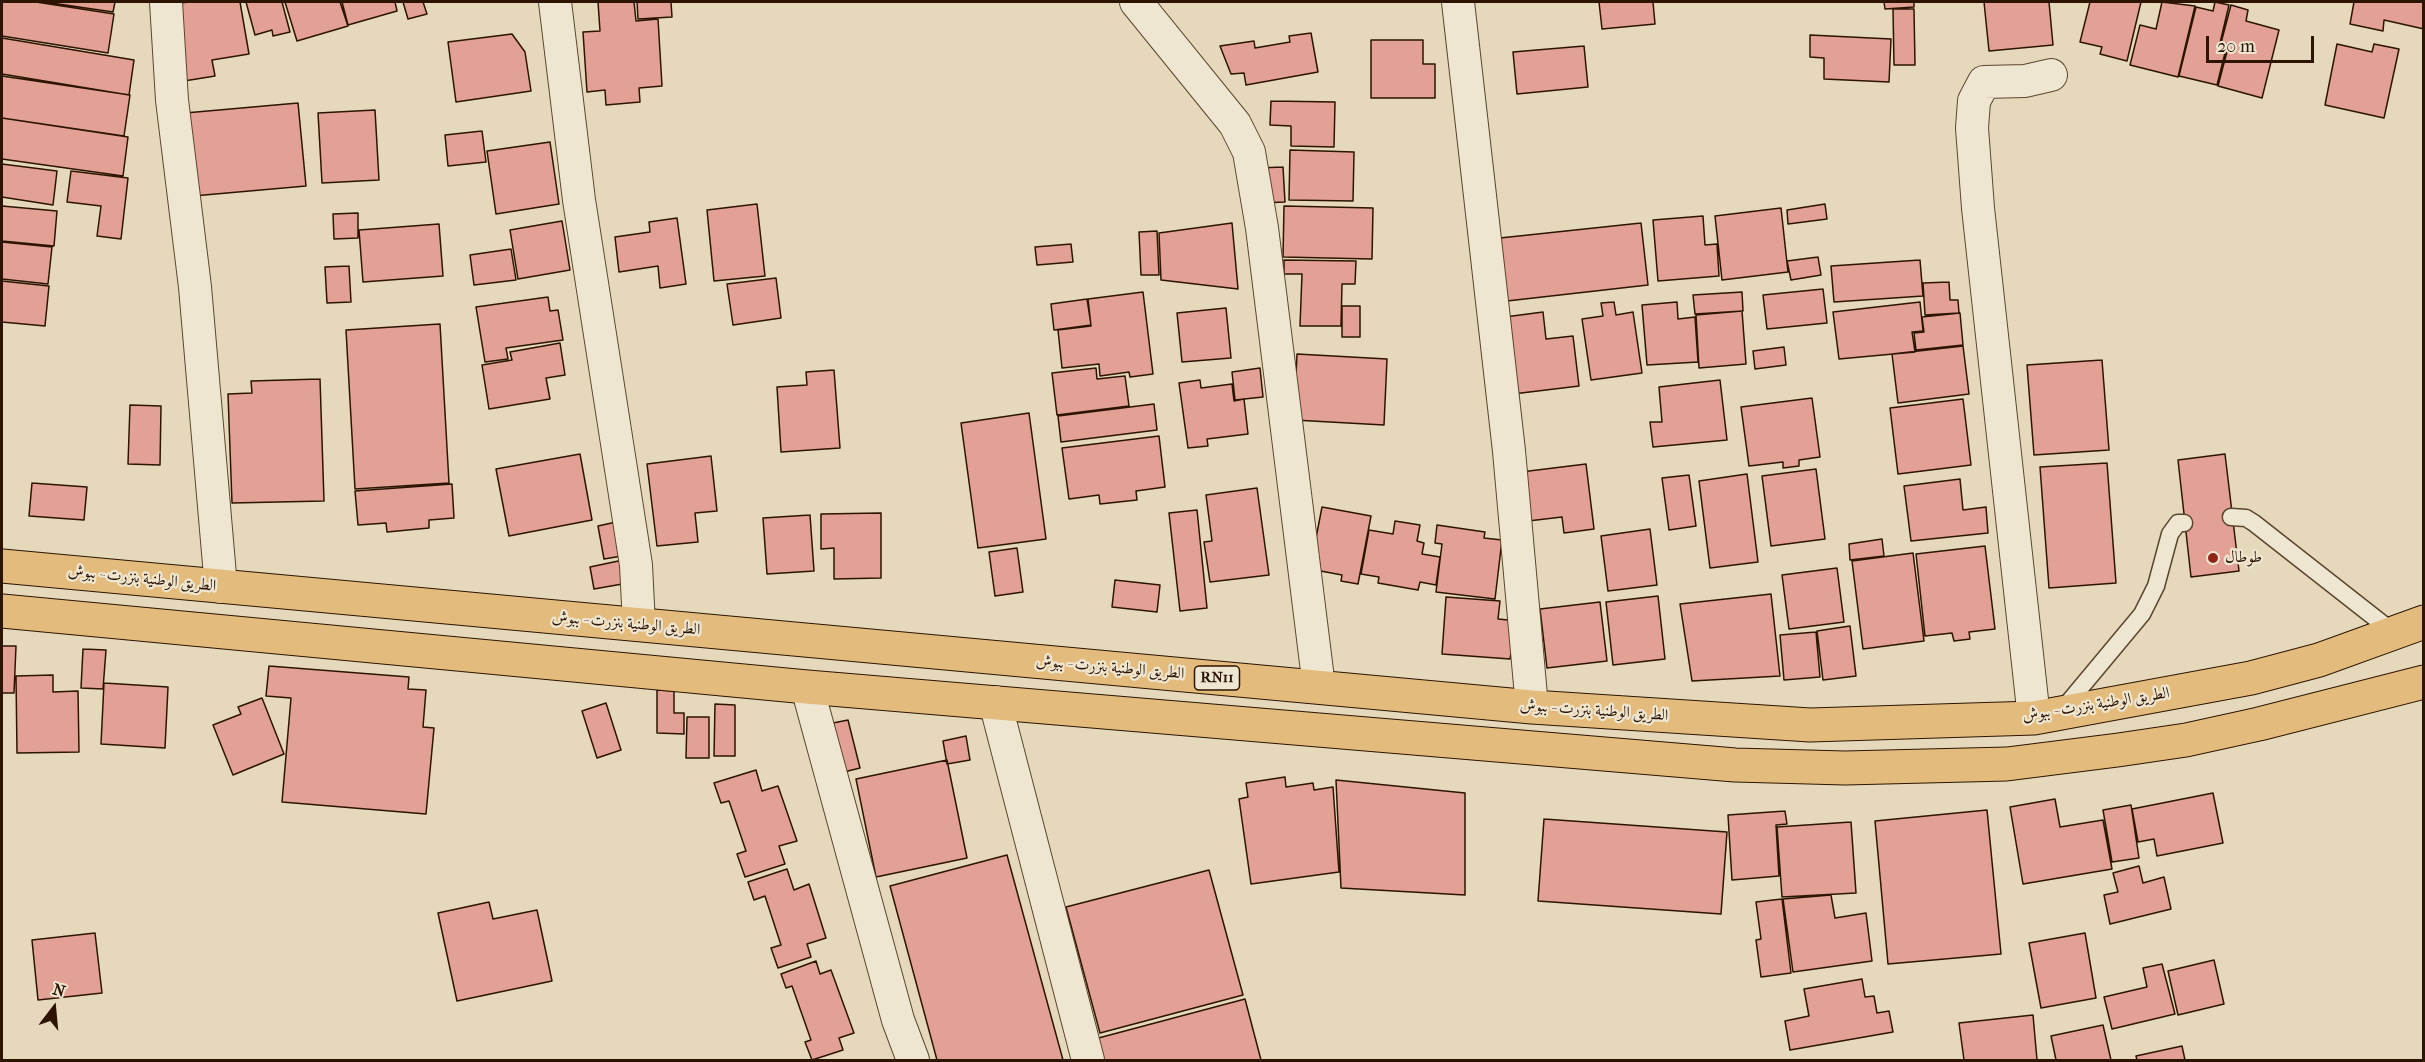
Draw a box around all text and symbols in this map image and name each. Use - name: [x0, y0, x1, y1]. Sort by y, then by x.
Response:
- scale bar: [2209, 24, 2317, 62]
- text: 20 m: [2217, 36, 2255, 57]
- place label: طوطال: [2225, 548, 2262, 568]
- marker: طوطال: [2206, 551, 2220, 565]
- street label: الطريق الوطنية بنزرت - ببوش: [67, 562, 217, 596]
- street label: الطريق الوطنية بنزرت - ببوش: [551, 608, 701, 640]
- street label: الطريق الوطنية بنزرت - ببوش: [1035, 652, 1185, 684]
- road number: RN11: [1194, 666, 1240, 690]
- street label: الطريق الوطنية بنزرت - ببوش: [2021, 684, 2171, 726]
- street label: الطريق الوطنية بنزرت - ببوش: [1519, 696, 1669, 726]
- north arrow: [24, 978, 84, 1038]
- text: N: [51, 979, 68, 1001]

